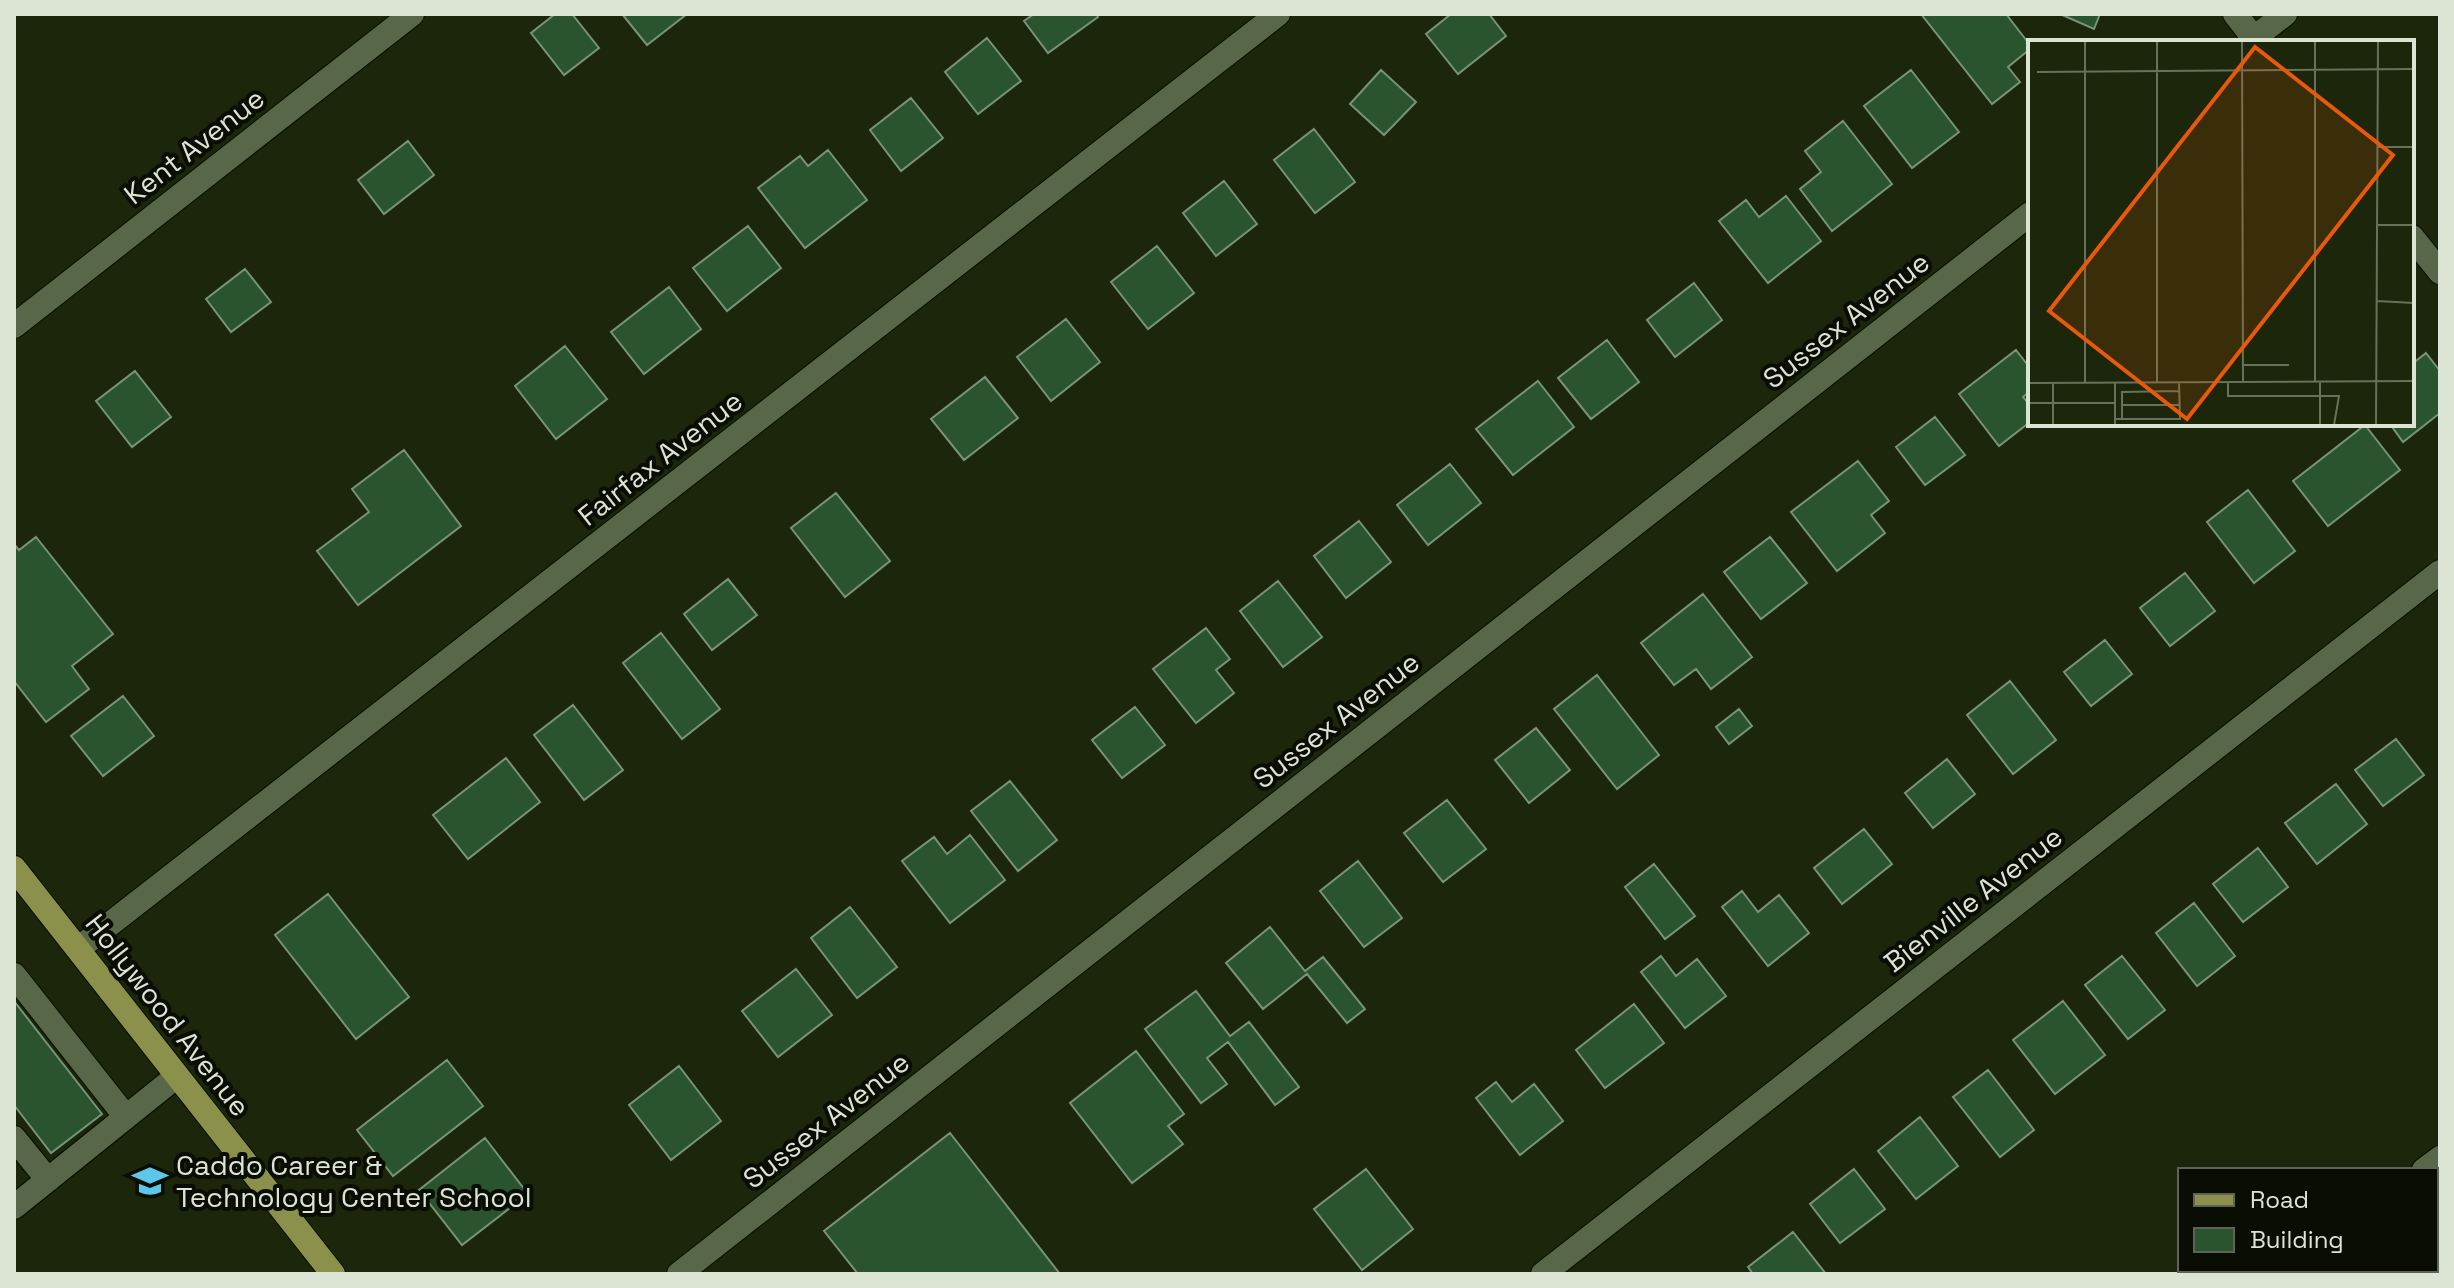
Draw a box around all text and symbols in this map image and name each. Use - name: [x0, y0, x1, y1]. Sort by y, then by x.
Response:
- inset map: [2028, 40, 2414, 426]
- street label: Kent Avenue: [117, 80, 271, 212]
- street label: Sussex Avenue: [1755, 244, 1937, 396]
- street label: Fairfax Avenue: [571, 383, 749, 533]
- street label: Sussex Avenue: [1245, 644, 1427, 796]
- street label: Bienville Avenue: [1877, 818, 2069, 980]
- street label: Hollywood Avenue: [78, 907, 258, 1123]
- street label: Sussex Avenue: [735, 1044, 917, 1196]
- place label: Caddo Career & Technology Center School: [176, 1147, 532, 1215]
- school or university icon: Caddo Career & Technology Center School: [131, 1162, 169, 1200]
- legend: [2178, 1168, 2438, 1272]
- text: Road: [2250, 1184, 2309, 1215]
- text: Building: [2250, 1224, 2344, 1255]

